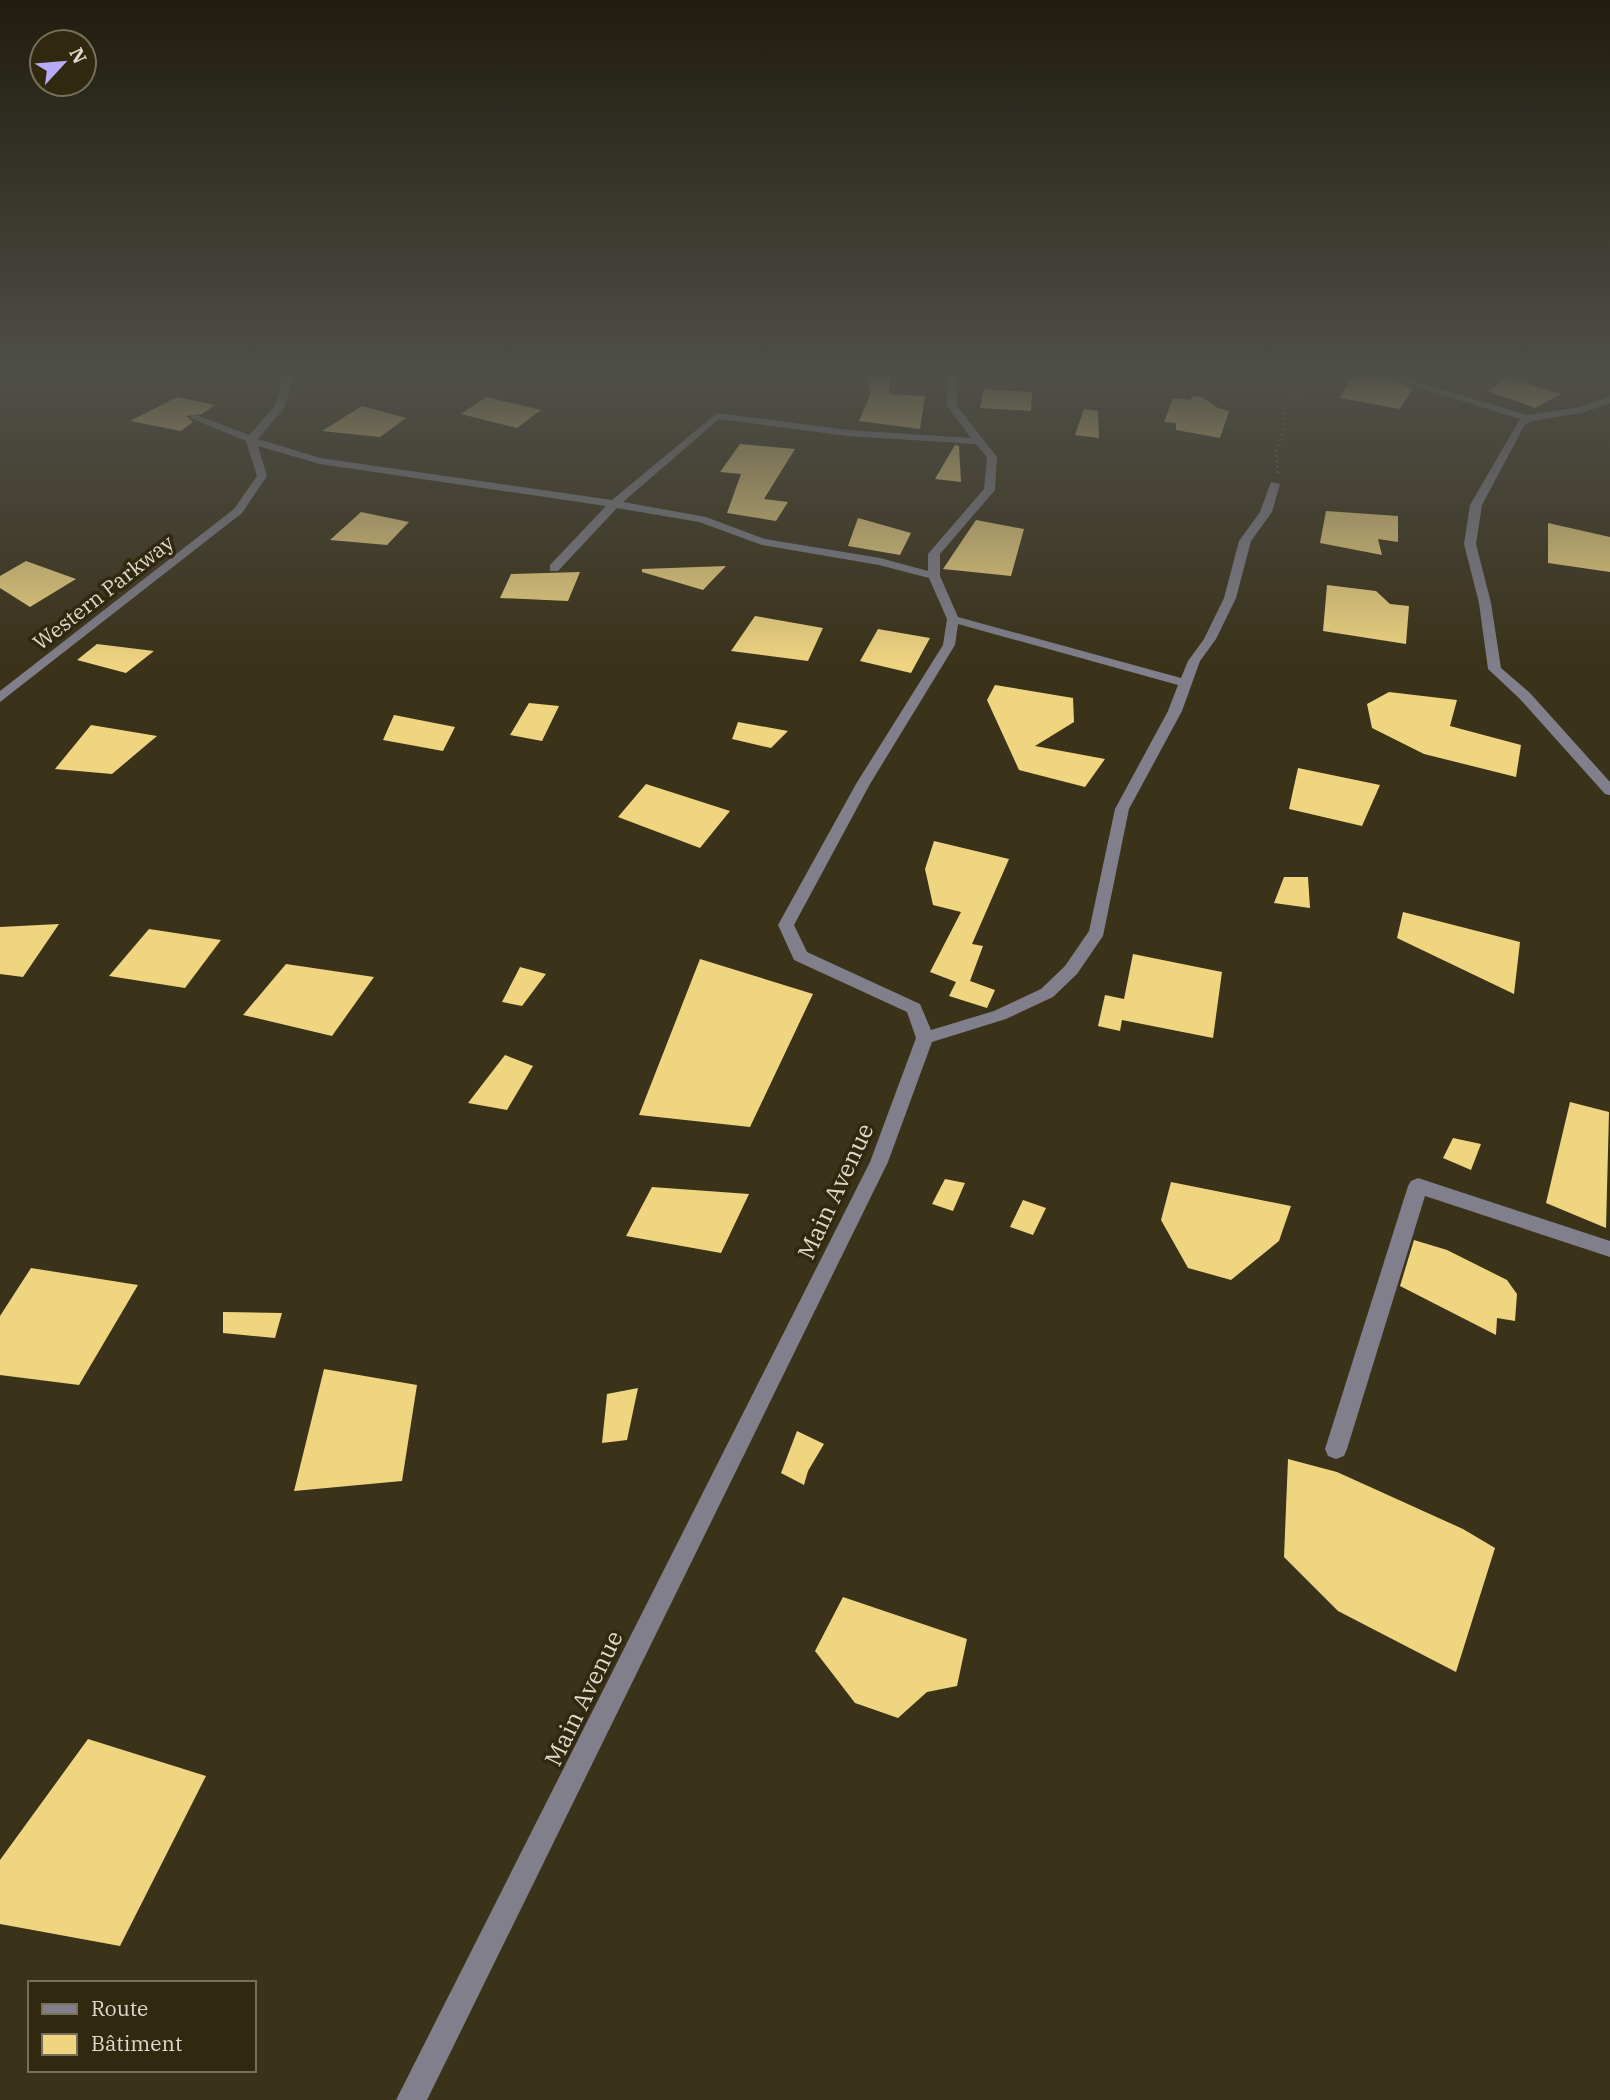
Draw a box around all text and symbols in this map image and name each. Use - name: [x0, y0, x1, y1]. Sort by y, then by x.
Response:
- north arrow: [28, 28, 98, 98]
- text: N: [64, 44, 92, 68]
- street label: Western Parkway: [27, 528, 180, 656]
- street label: Main Avenue: [789, 1118, 881, 1264]
- street label: Main Avenue: [536, 1625, 630, 1771]
- legend: [28, 1981, 256, 2072]
- text: Route: [91, 1994, 148, 2022]
- text: Bâtiment: [91, 2029, 182, 2057]

